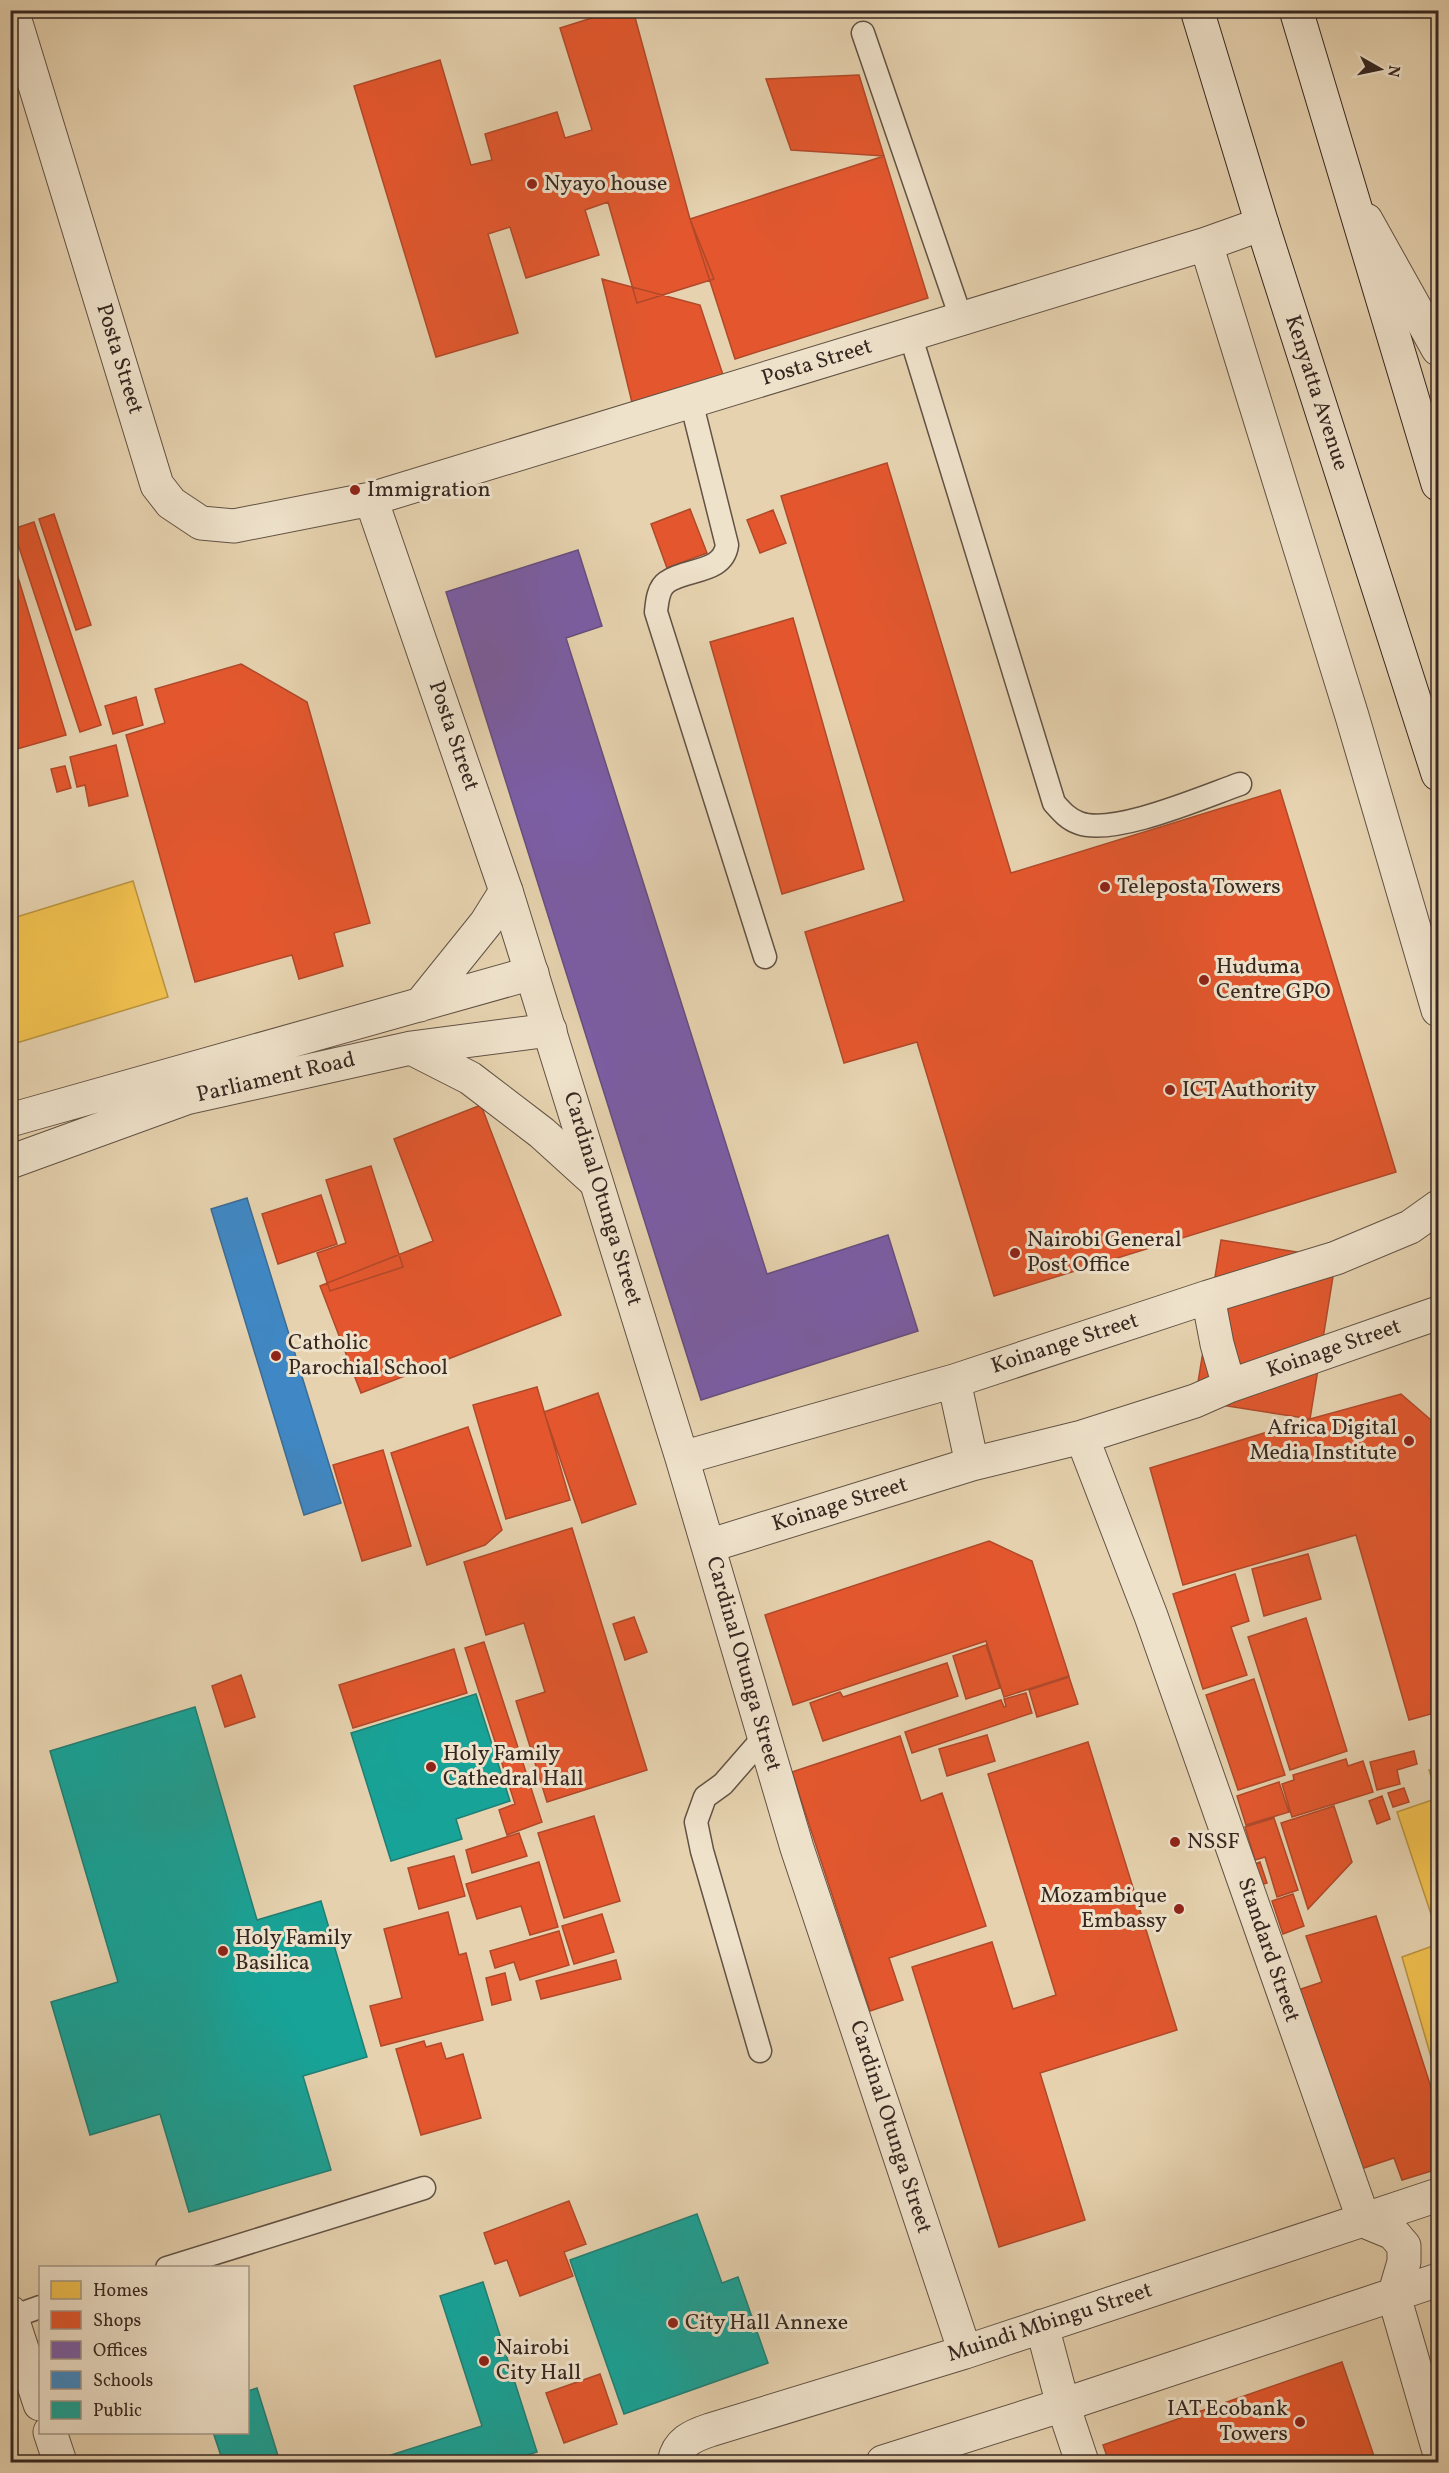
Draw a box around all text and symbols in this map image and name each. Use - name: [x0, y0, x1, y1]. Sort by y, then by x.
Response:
- north arrow: [1350, 39, 1410, 99]
- text: N: [1381, 64, 1405, 79]
- place label: Nyayo house: [544, 169, 667, 200]
- marker: Nyayo house: [525, 177, 539, 191]
- street label: Posta Street: [87, 300, 151, 418]
- street label: Kenyatta Avenue: [1276, 311, 1356, 475]
- street label: Posta Street: [758, 331, 876, 395]
- place label: Immigration: [367, 475, 491, 506]
- marker: Immigration: [348, 483, 362, 497]
- street label: Posta Street: [420, 677, 486, 795]
- place label: Teleposta Towers: [1117, 872, 1281, 903]
- marker: Teleposta Towers: [1098, 880, 1112, 894]
- place label: Huduma Centre GPO: [1216, 952, 1331, 1008]
- marker: Huduma Centre GPO: [1197, 973, 1211, 987]
- street label: Parliament Road: [194, 1045, 358, 1111]
- place label: ICT Authority: [1182, 1075, 1316, 1106]
- marker: ICT Authority: [1163, 1083, 1177, 1097]
- street label: Cardinal Otunga Street: [555, 1088, 649, 1310]
- place label: Nairobi General Post Office: [1027, 1225, 1182, 1281]
- marker: Nairobi General Post Office: [1008, 1246, 1022, 1260]
- street label: Koinange Street: [987, 1305, 1143, 1382]
- street label: Koinage Street: [1263, 1311, 1406, 1386]
- place label: Catholic Parochial School: [288, 1328, 448, 1384]
- marker: Catholic Parochial School: [269, 1349, 283, 1363]
- place label: Africa Digital Media Institute: [1249, 1413, 1397, 1469]
- marker: Africa Digital Media Institute: [1402, 1434, 1416, 1448]
- street label: Koinage Street: [768, 1470, 912, 1540]
- street label: Cardinal Otunga Street: [697, 1553, 789, 1775]
- place label: Holy Family Cathedral Hall: [443, 1739, 584, 1795]
- marker: Holy Family Cathedral Hall: [424, 1760, 438, 1774]
- place label: NSSF: [1187, 1827, 1240, 1858]
- marker: NSSF: [1168, 1835, 1182, 1849]
- street label: Standard Street: [1229, 1874, 1307, 2027]
- place label: Mozambique Embassy: [1040, 1881, 1167, 1937]
- marker: Mozambique Embassy: [1172, 1902, 1186, 1916]
- place label: Holy Family Basilica: [235, 1923, 352, 1979]
- marker: Holy Family Basilica: [216, 1944, 230, 1958]
- street label: Cardinal Otunga Street: [841, 2017, 939, 2238]
- legend: [39, 2266, 249, 2434]
- street label: Muindi Mbingu Street: [944, 2275, 1157, 2371]
- text: Homes: [93, 2279, 148, 2304]
- place label: City Hall Annexe: [685, 2308, 848, 2339]
- text: Shops: [93, 2309, 141, 2334]
- marker: City Hall Annexe: [666, 2316, 680, 2330]
- place label: Nairobi City Hall: [496, 2333, 581, 2389]
- text: Offices: [93, 2339, 148, 2364]
- marker: Nairobi City Hall: [477, 2354, 491, 2368]
- text: Schools: [93, 2369, 153, 2394]
- place label: IAT Ecobank Towers: [1167, 2394, 1288, 2450]
- text: Public: [93, 2399, 142, 2424]
- marker: IAT Ecobank Towers: [1293, 2415, 1307, 2429]

